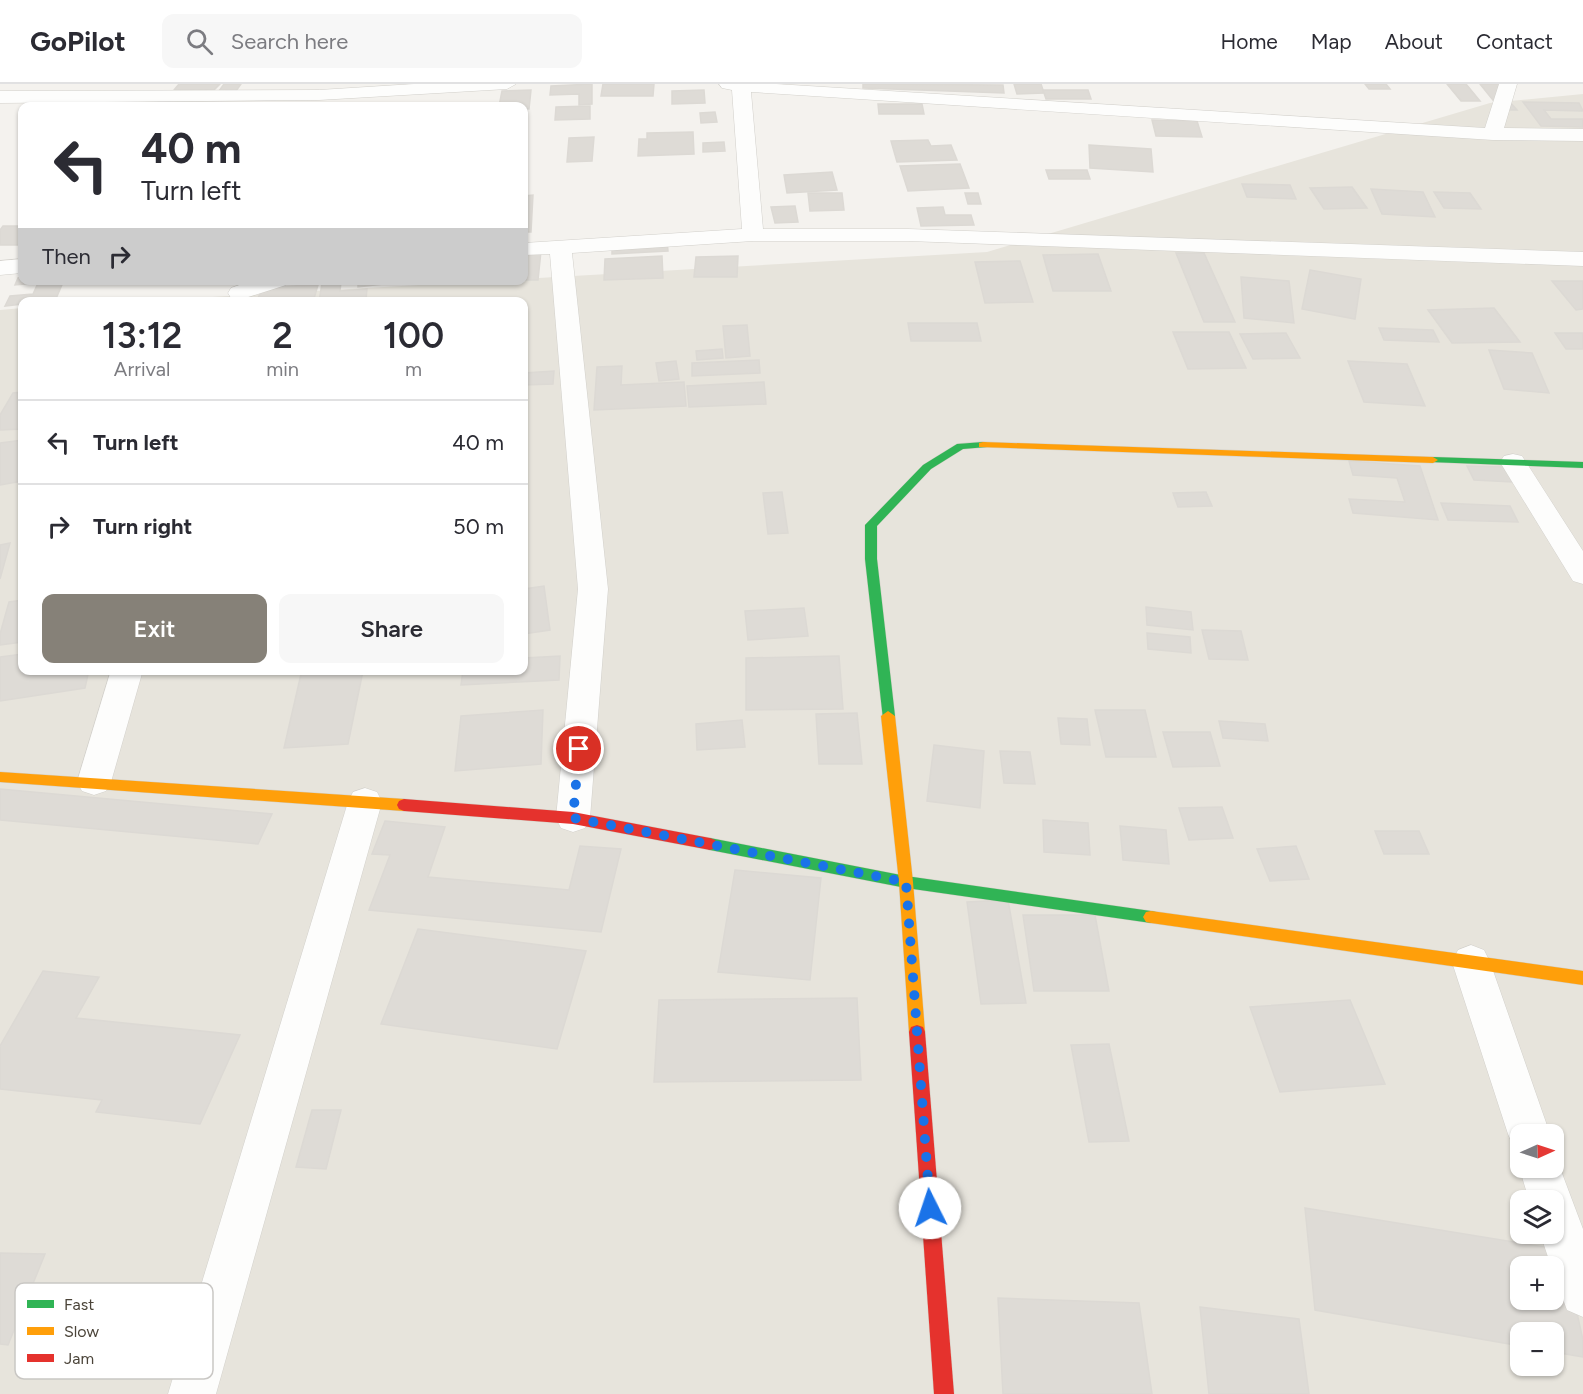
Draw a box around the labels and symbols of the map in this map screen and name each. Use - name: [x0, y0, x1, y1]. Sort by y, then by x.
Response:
- pin: [553, 723, 604, 774]
- north arrow: [1510, 1124, 1564, 1178]
- position arrow: [898, 1176, 962, 1240]
- legend: [15, 1283, 213, 1379]
- text: Fast: [64, 1295, 94, 1314]
- text: Slow: [64, 1322, 99, 1341]
- text: Jam: [64, 1349, 94, 1368]

